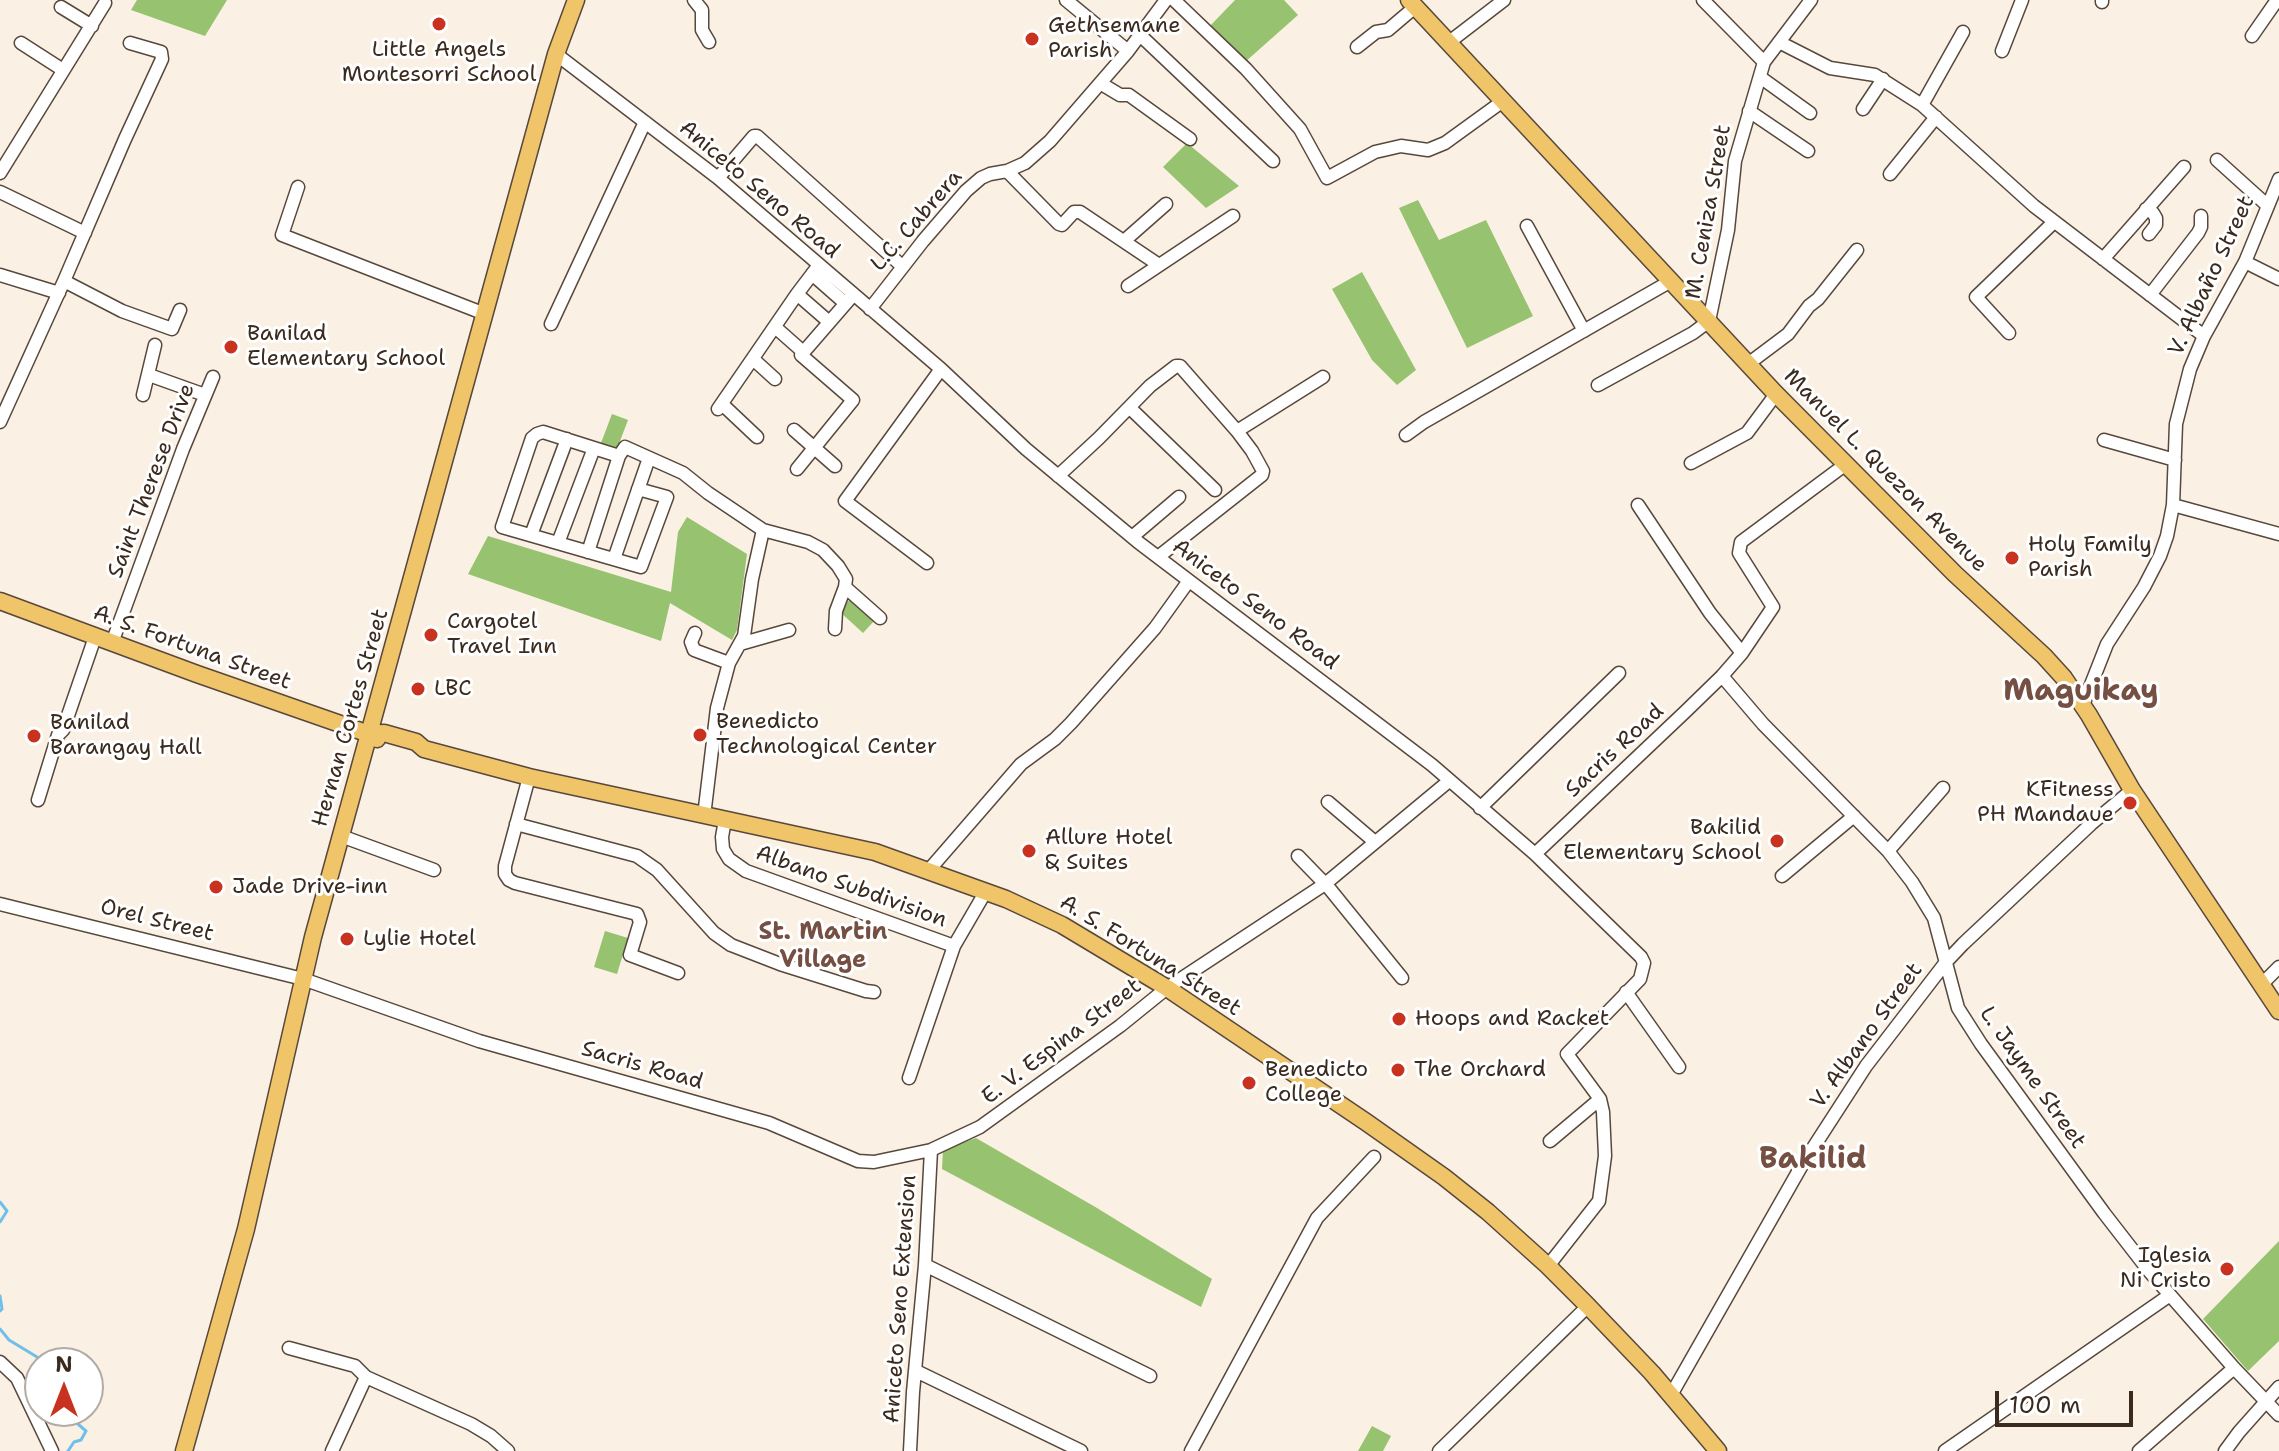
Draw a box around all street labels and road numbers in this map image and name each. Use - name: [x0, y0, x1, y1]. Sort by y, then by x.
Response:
- street label: Aniceto Seno Road: [673, 115, 845, 265]
- street label: M. Ceniza Street: [1681, 123, 1737, 301]
- street label: L.C. Cabrera: [866, 165, 968, 277]
- street label: V. Albaño Street: [2163, 192, 2261, 360]
- street label: Manuel L. Quezon Avenue: [1778, 364, 1992, 578]
- street label: Saint Therese Drive: [103, 380, 201, 582]
- street label: Aniceto Seno Road: [1167, 534, 1343, 676]
- street label: A. S. Fortuna Street: [90, 600, 294, 696]
- street label: Hernan Cortes Street: [307, 606, 395, 830]
- street label: Sacris Road: [1560, 699, 1670, 803]
- street label: Albano Subdivision: [752, 840, 950, 934]
- street label: A. S. Fortuna Street: [1055, 890, 1245, 1022]
- street label: Orel Street: [98, 894, 216, 948]
- street label: V. Albano Street: [1805, 958, 1929, 1114]
- street label: E. V. Espina Street: [977, 973, 1147, 1111]
- street label: L. Jayme Street: [1973, 1002, 2091, 1154]
- street label: Sacris Road: [578, 1036, 706, 1096]
- street label: Aniceto Seno Extension: [879, 1174, 923, 1424]

